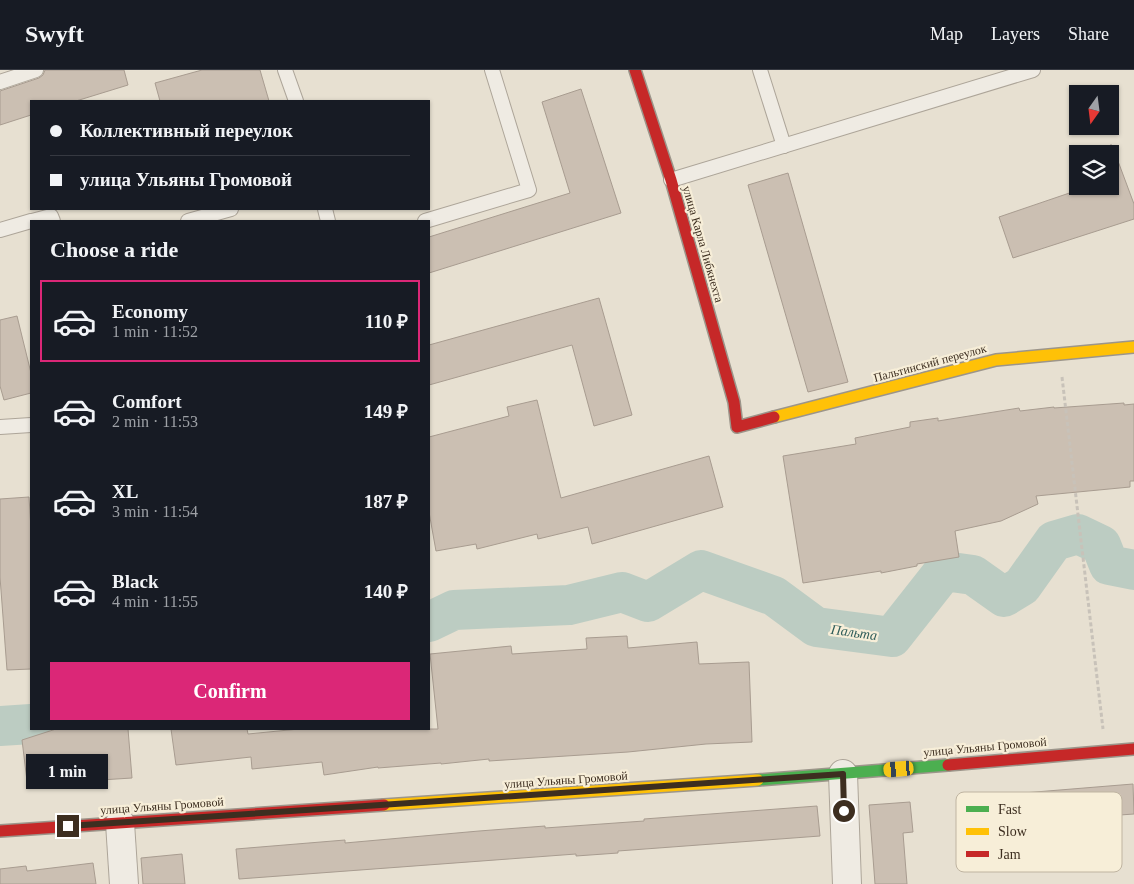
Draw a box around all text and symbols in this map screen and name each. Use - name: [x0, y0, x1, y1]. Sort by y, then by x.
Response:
- text: Swyft: [25, 21, 84, 47]
- text: Map: [930, 24, 963, 44]
- text: Layers: [991, 24, 1040, 44]
- text: Share: [1068, 24, 1109, 44]
- north arrow: [1069, 85, 1119, 135]
- map controls: [1069, 85, 1119, 195]
- text: Коллективный переулок: [80, 120, 293, 141]
- button: layers: [1069, 145, 1119, 195]
- text: улица Ульяны Громовой: [80, 169, 292, 190]
- street label: улица Карла Либкнехта: [680, 184, 727, 304]
- text: Choose a ride: [50, 237, 178, 262]
- icon: car: [52, 299, 97, 344]
- text: Economy: [112, 301, 188, 322]
- text: 110 ₽: [365, 311, 408, 332]
- text: 1 min · 11:52: [112, 323, 198, 340]
- street label: Пальтинский переулок: [872, 341, 988, 385]
- icon: car: [52, 389, 97, 434]
- text: Comfort: [112, 391, 182, 412]
- text: 149 ₽: [364, 401, 408, 422]
- text: 2 min · 11:53: [112, 413, 198, 430]
- icon: car: [52, 479, 97, 524]
- text: XL: [112, 481, 138, 502]
- text: 187 ₽: [364, 491, 408, 512]
- text: 3 min · 11:54: [112, 503, 198, 520]
- icon: car: [52, 569, 97, 614]
- text: Black: [112, 571, 158, 592]
- text: 140 ₽: [364, 581, 408, 602]
- text: 4 min · 11:55: [112, 593, 198, 610]
- water label: Пальта: [829, 622, 878, 643]
- button: Confirm: [50, 662, 410, 720]
- street label: улица Ульяны Громовой: [923, 735, 1048, 759]
- callout: 1 min: [27, 754, 109, 788]
- car: [883, 760, 914, 778]
- text: 1 min: [48, 763, 86, 780]
- street label: улица Ульяны Громовой: [504, 769, 629, 791]
- legend: [956, 792, 1122, 872]
- street label: улица Ульяны Громовой: [100, 795, 225, 817]
- route start: [833, 800, 855, 822]
- text: Fast: [998, 802, 1021, 817]
- route end: [57, 815, 79, 837]
- text: Slow: [998, 824, 1028, 839]
- text: Jam: [998, 847, 1021, 862]

